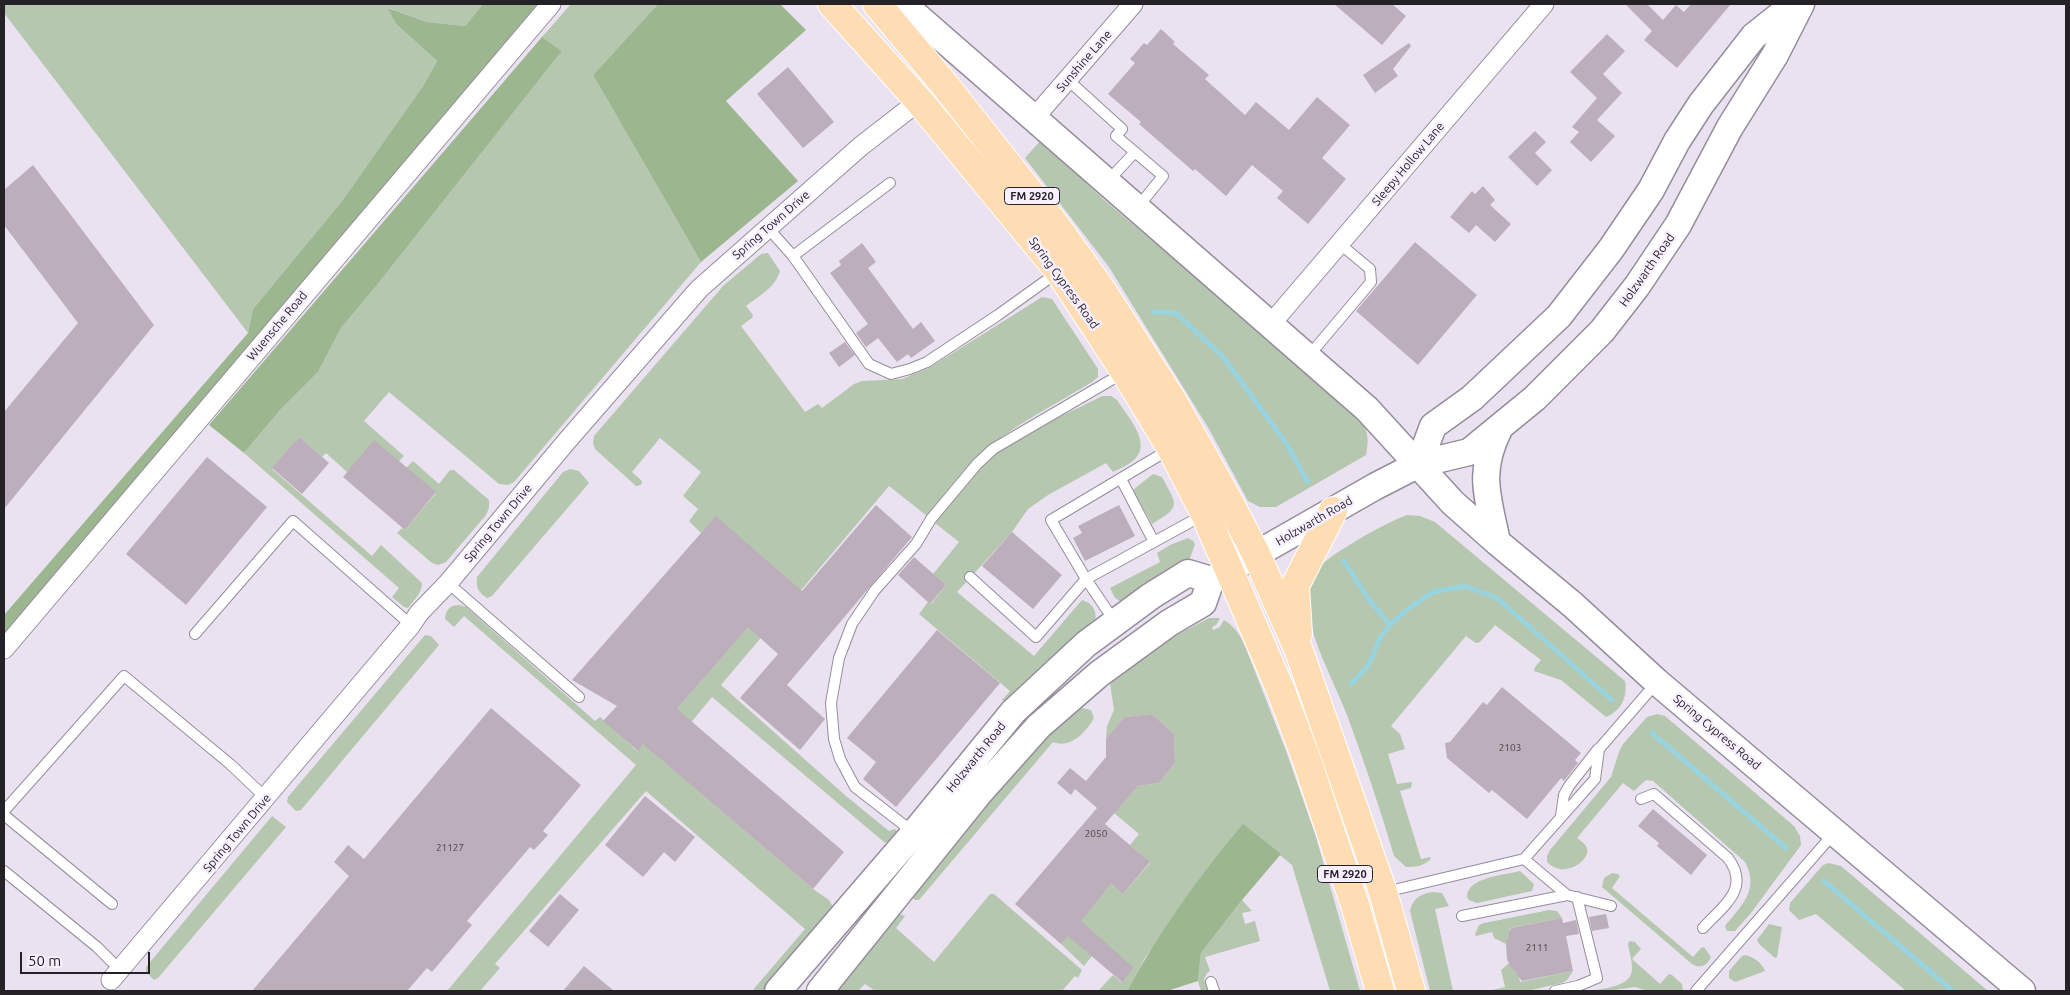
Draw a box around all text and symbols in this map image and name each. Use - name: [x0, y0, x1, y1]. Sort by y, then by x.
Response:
- street label: Sunshine Lane: [1053, 27, 1115, 95]
- street label: Sleepy Hollow Lane: [1369, 119, 1447, 209]
- street label: Spring Town Drive: [729, 188, 813, 262]
- road number: FM 2920: [1004, 188, 1060, 205]
- street label: Holzwarth Road: [1616, 231, 1678, 309]
- street label: Spring Cypress Road: [1026, 235, 1102, 331]
- street label: Wuensche Road: [244, 288, 310, 364]
- street label: Spring Town Drive: [461, 481, 535, 565]
- street label: Holzwarth Road: [1273, 493, 1355, 549]
- street label: Spring Cypress Road: [1670, 691, 1764, 773]
- street label: Holzwarth Road: [943, 719, 1009, 795]
- house number: 2103: [1499, 742, 1521, 754]
- street label: Spring Town Drive: [200, 791, 274, 875]
- house number: 2050: [1085, 828, 1107, 840]
- house number: 21127: [436, 842, 464, 854]
- road number: FM 2920: [1318, 866, 1372, 882]
- scale bar: [22, 942, 152, 974]
- house number: 2111: [1526, 942, 1548, 954]
- text: 50 m: [28, 952, 61, 969]

